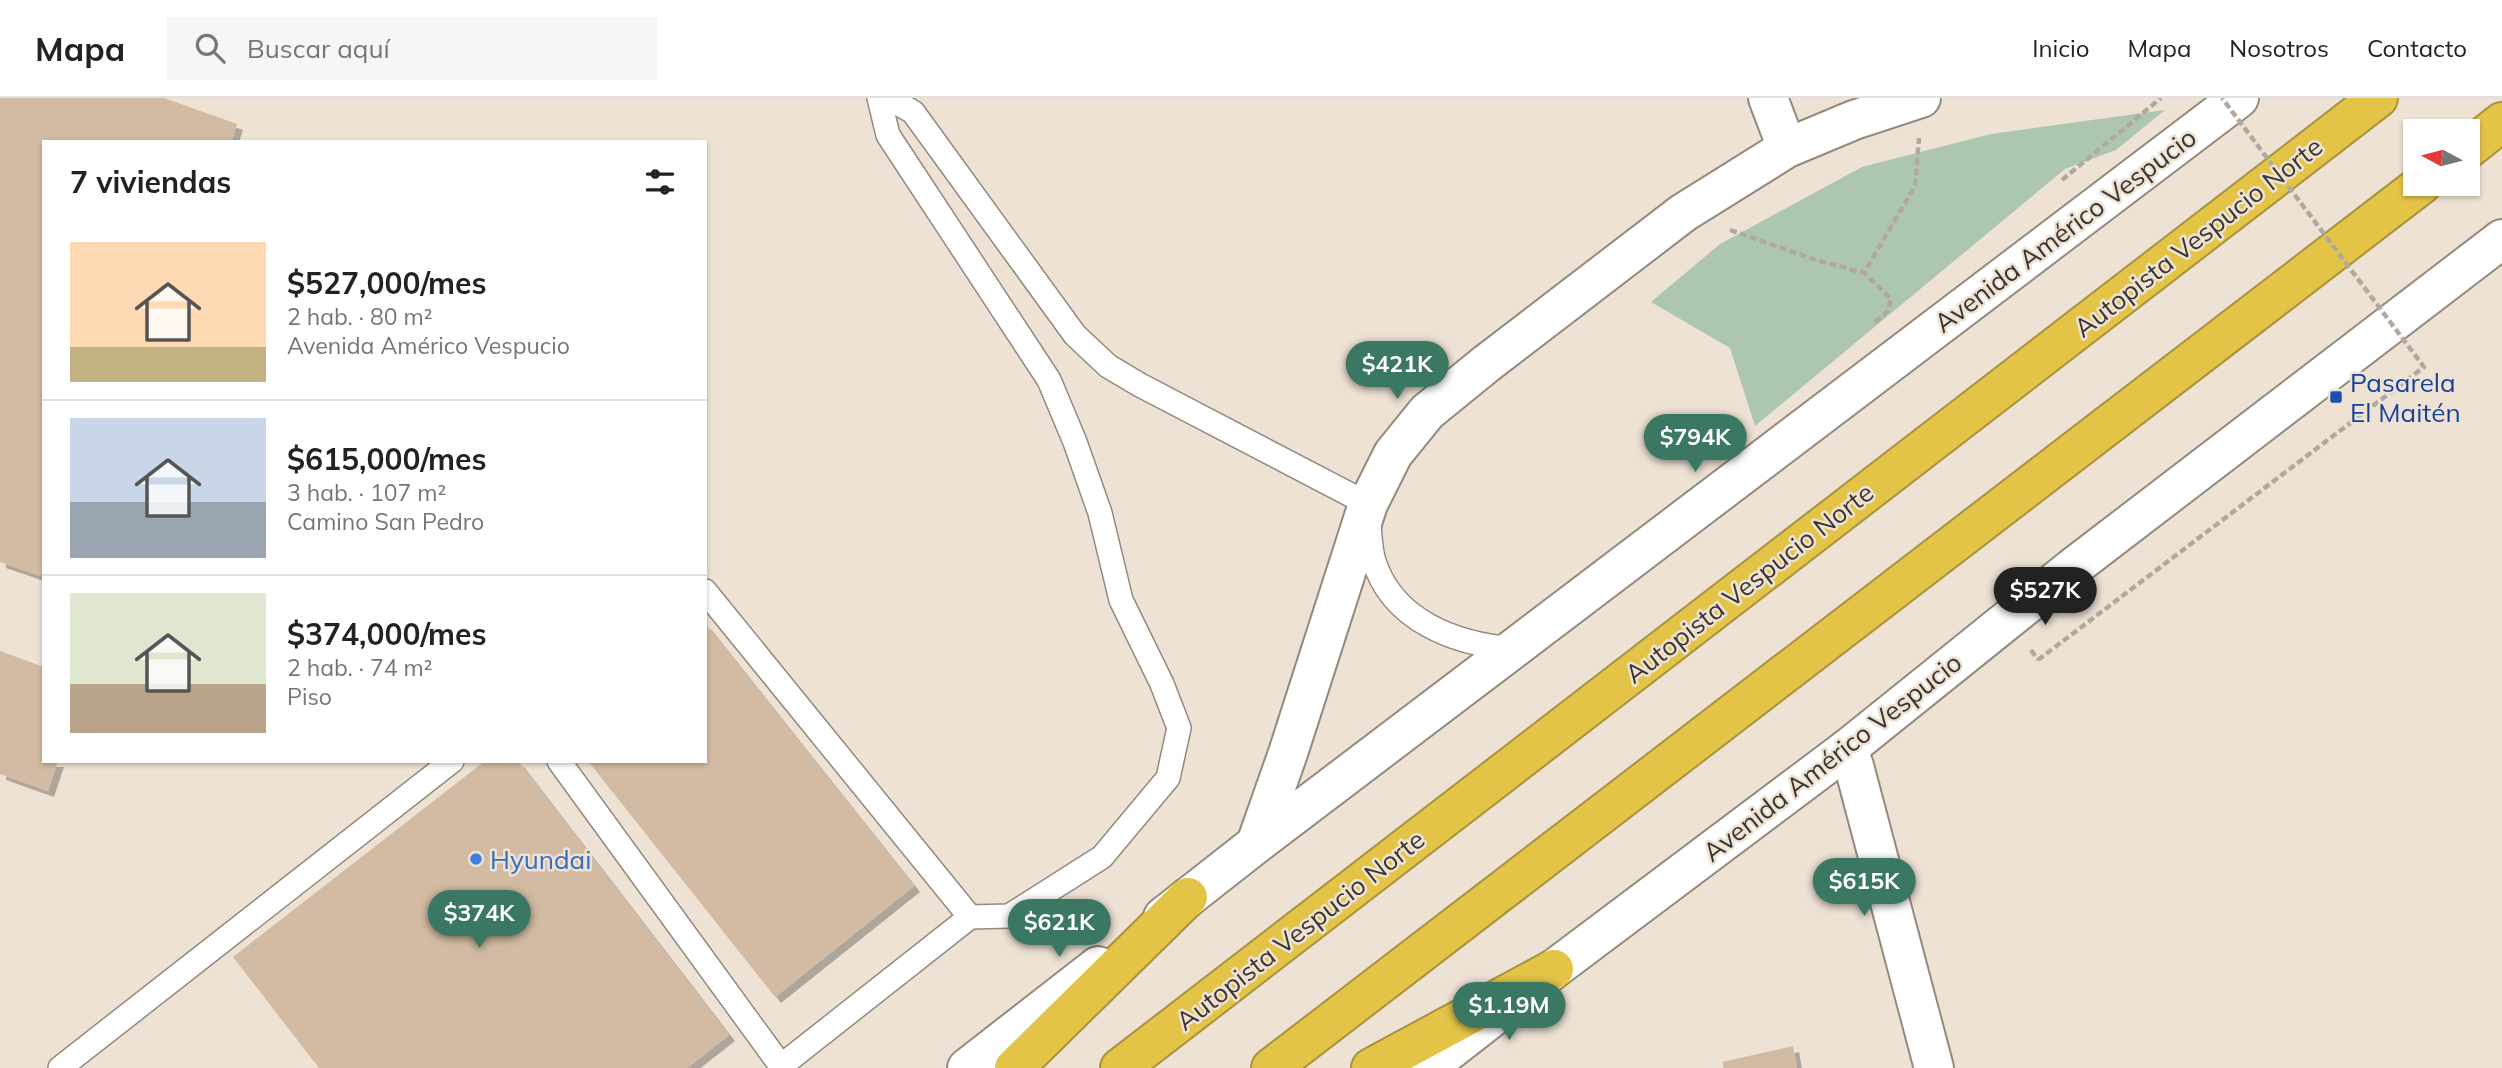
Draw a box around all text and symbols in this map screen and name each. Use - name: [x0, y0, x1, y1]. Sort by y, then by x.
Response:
- search box: [167, 17, 657, 80]
- text: Mapa: [35, 28, 125, 69]
- icon: search: [191, 29, 229, 67]
- text: Buscar aquí: [247, 32, 390, 65]
- text: Inicio: [2032, 33, 2089, 63]
- text: Mapa: [2127, 33, 2191, 63]
- text: Nosotros: [2229, 33, 2329, 63]
- text: Contacto: [2367, 33, 2467, 63]
- north arrow: [2403, 119, 2480, 196]
- map controls: [2403, 119, 2480, 196]
- street label: Avenida Américo Vespucio: [1927, 121, 2203, 339]
- street label: Autopista Vespucio Norte: [2067, 130, 2329, 344]
- text: 7 viviendas: [70, 163, 231, 201]
- icon: filters: [641, 163, 679, 201]
- text: $527,000/mes: [287, 264, 487, 302]
- icon: home: [126, 270, 210, 354]
- text: 2 hab. · 80 m²: [287, 302, 432, 331]
- text: Avenida Américo Vespucio: [287, 331, 570, 360]
- pin: $421K: [1348, 342, 1446, 401]
- text: $421K: [1362, 349, 1432, 378]
- place label: Pasarela El Maitén: [2350, 366, 2461, 429]
- marker: Pasarela El Maitén: [2328, 389, 2344, 405]
- pin: $794K: [1646, 414, 1744, 474]
- text: $794K: [1660, 422, 1730, 451]
- text: $615,000/mes: [287, 440, 487, 478]
- icon: home: [126, 446, 210, 530]
- street label: Autopista Vespucio Norte: [1618, 476, 1880, 690]
- text: 3 hab. · 107 m²: [287, 478, 446, 507]
- text: Camino San Pedro: [287, 507, 484, 536]
- pin: $527K: [1996, 568, 2094, 627]
- text: $527K: [2010, 575, 2080, 604]
- text: $374,000/mes: [287, 615, 487, 653]
- icon: home: [126, 621, 210, 705]
- street label: Avenida Américo Vespucio: [1696, 646, 1968, 868]
- text: 2 hab. · 74 m²: [287, 653, 432, 682]
- text: Piso: [287, 682, 332, 711]
- street label: Autopista Vespucio Norte: [1169, 823, 1431, 1037]
- place label: Hyundai: [490, 843, 591, 876]
- marker: Hyundai: [468, 851, 484, 867]
- pin: $615K: [1815, 858, 1913, 918]
- text: $615K: [1829, 866, 1899, 895]
- pin: $374K: [430, 890, 528, 950]
- text: $374K: [444, 898, 514, 927]
- pin: $621K: [1010, 900, 1108, 959]
- text: $621K: [1024, 907, 1094, 936]
- pin: $1.19M: [1452, 982, 1566, 1042]
- text: $1.19M: [1469, 990, 1549, 1019]

